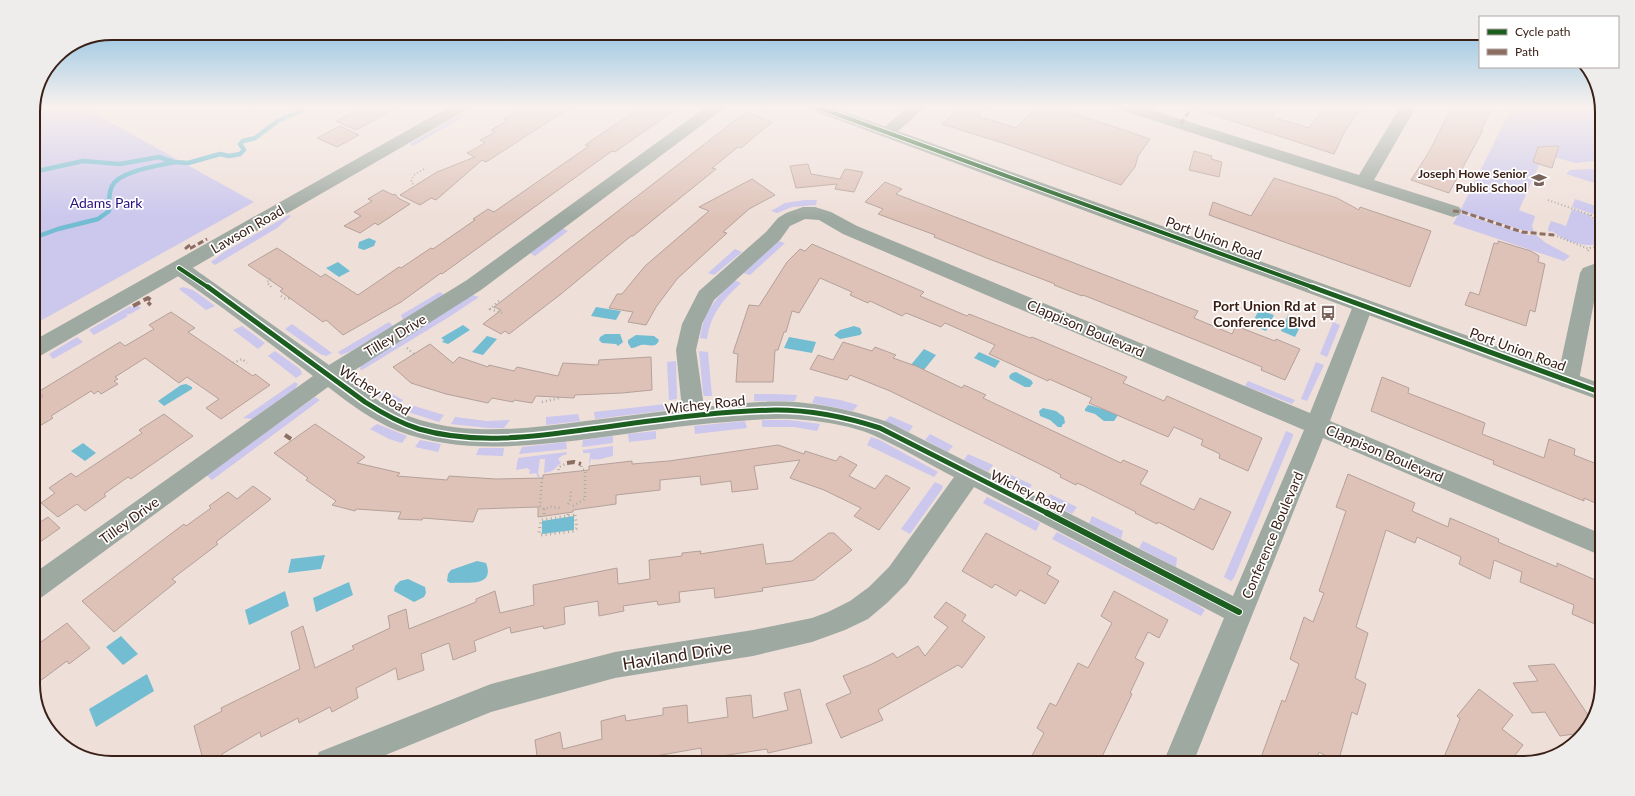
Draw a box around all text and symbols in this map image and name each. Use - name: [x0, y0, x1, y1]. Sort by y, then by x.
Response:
- legend: [1479, 16, 1619, 68]
- text: Cycle path: [1515, 24, 1570, 39]
- text: Path: [1515, 44, 1539, 59]
- place label: Joseph Howe Senior Public School: [1418, 166, 1528, 195]
- school or university icon: Joseph Howe Senior Public School: [1530, 171, 1548, 189]
- park label: Adams Park: [70, 194, 143, 211]
- street label: Lawson Road: [207, 201, 287, 257]
- street label: Port Union Road: [1163, 213, 1265, 263]
- street label: Clappison Boulevard: [1025, 296, 1147, 360]
- place label: Port Union Rd at Conference Blvd: [1213, 297, 1317, 330]
- bus stop icon: Port Union Rd at Conference Blvd: [1319, 304, 1337, 322]
- street label: Tilley Drive: [361, 310, 429, 360]
- street label: Port Union Road: [1467, 324, 1569, 374]
- street label: Wichey Road: [336, 361, 414, 419]
- street label: Wichey Road: [664, 391, 746, 417]
- street label: Clappison Boulevard: [1324, 421, 1446, 485]
- street label: Wichey Road: [988, 466, 1068, 516]
- street label: Conference Boulevard: [1238, 469, 1306, 601]
- street label: Tilley Drive: [96, 493, 162, 547]
- street label: Haviland Drive: [621, 636, 733, 674]

